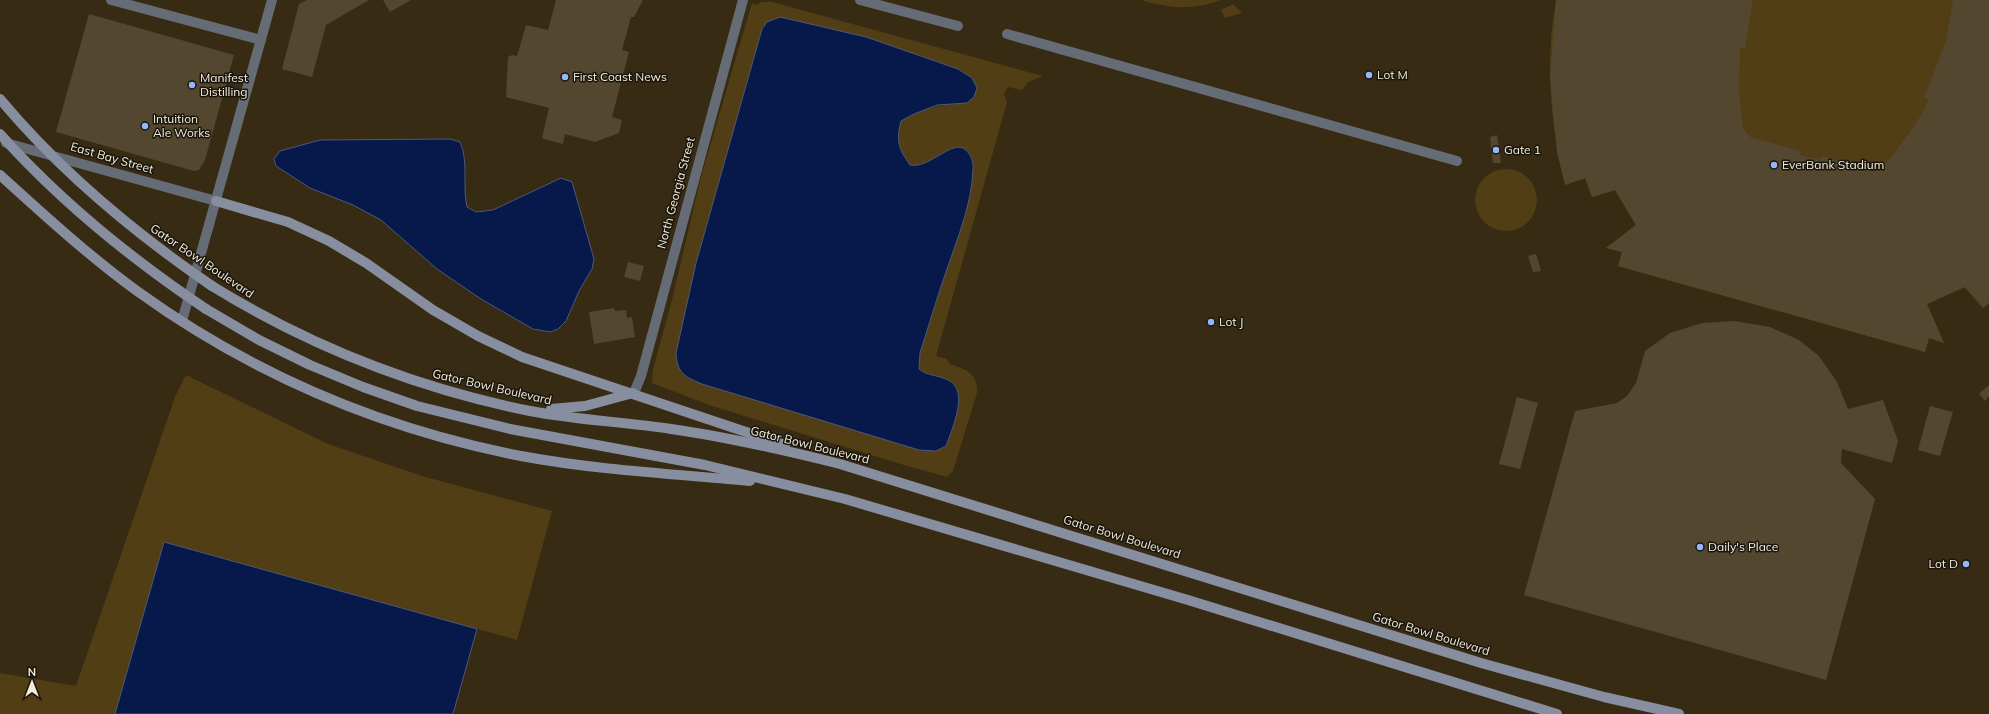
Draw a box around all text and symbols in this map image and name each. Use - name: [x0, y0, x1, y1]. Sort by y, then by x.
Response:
- place label: Lot M: [1377, 67, 1408, 82]
- place label: First Coast News: [573, 69, 667, 84]
- place label: Manifest Distilling: [200, 70, 248, 99]
- marker: Lot M: [1364, 70, 1374, 80]
- marker: First Coast News: [560, 72, 570, 82]
- marker: Manifest Distilling: [187, 80, 197, 90]
- place label: Intuition Ale Works: [153, 111, 210, 140]
- marker: Intuition Ale Works: [140, 121, 150, 131]
- street label: North Georgia Street: [653, 135, 698, 250]
- street label: East Bay Street: [69, 139, 155, 176]
- place label: Gate 1: [1504, 142, 1541, 157]
- marker: Gate 1: [1491, 145, 1501, 155]
- place label: EverBank Stadium: [1782, 157, 1884, 172]
- marker: EverBank Stadium: [1769, 160, 1779, 170]
- street label: Gator Bowl Boulevard: [148, 220, 257, 301]
- place label: Lot J: [1219, 314, 1244, 329]
- marker: Lot J: [1206, 317, 1216, 327]
- street label: Gator Bowl Boulevard: [431, 365, 553, 408]
- street label: Gator Bowl Boulevard: [749, 422, 871, 467]
- street label: Gator Bowl Boulevard: [1062, 512, 1183, 562]
- place label: Daily's Place: [1708, 539, 1778, 554]
- marker: Daily's Place: [1695, 542, 1705, 552]
- place label: Lot D: [1928, 556, 1958, 571]
- marker: Lot D: [1961, 559, 1971, 569]
- street label: Gator Bowl Boulevard: [1371, 609, 1492, 659]
- north arrow: [12, 662, 52, 702]
- text: N: [28, 665, 36, 679]

